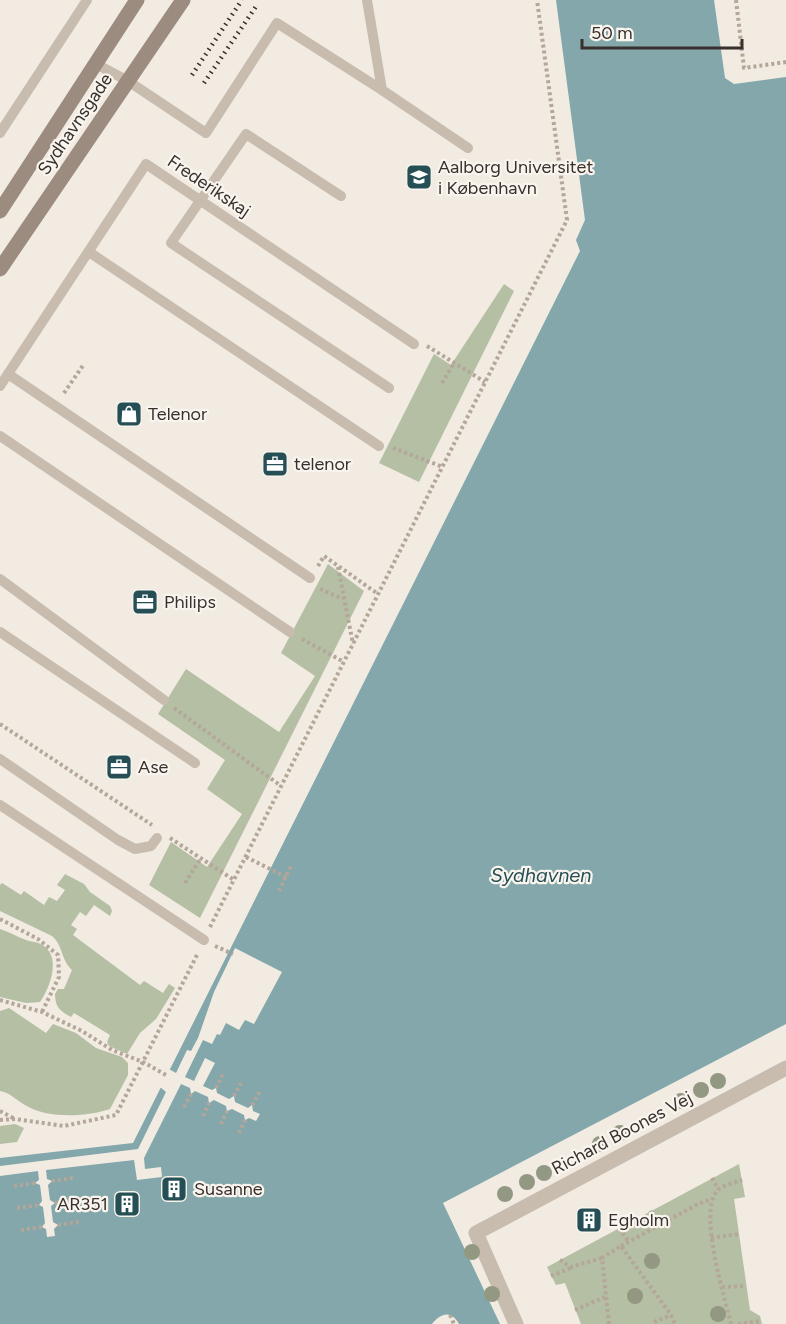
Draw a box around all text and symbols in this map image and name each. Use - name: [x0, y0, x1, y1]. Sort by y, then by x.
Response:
- scale bar: [582, 12, 742, 50]
- text: 50 m: [591, 22, 633, 44]
- street label: Sydhavnsgade: [33, 69, 117, 179]
- street label: Frederikskaj: [163, 150, 255, 222]
- place label: Aalborg Universitet i København: [438, 156, 593, 199]
- school or university icon: Aalborg Universitet i København: [404, 162, 434, 192]
- shop icon: Telenor: [114, 399, 144, 429]
- place label: Telenor: [148, 403, 207, 425]
- office icon: telenor: [260, 449, 290, 479]
- place label: telenor: [294, 453, 351, 475]
- office icon: Philips: [130, 587, 160, 617]
- place label: Philips: [164, 591, 216, 613]
- office icon: Ase: [104, 752, 134, 782]
- place label: Ase: [138, 756, 169, 778]
- water label: Sydhavnen: [491, 863, 591, 887]
- street label: Richard Boones Vej: [548, 1087, 696, 1179]
- building icon: Susanne: [159, 1174, 189, 1204]
- place label: Susanne: [194, 1178, 263, 1200]
- building icon: AR351: [112, 1189, 142, 1219]
- place label: AR351: [57, 1193, 108, 1215]
- building icon: Egholm: [574, 1205, 604, 1235]
- place label: Egholm: [608, 1209, 669, 1231]

